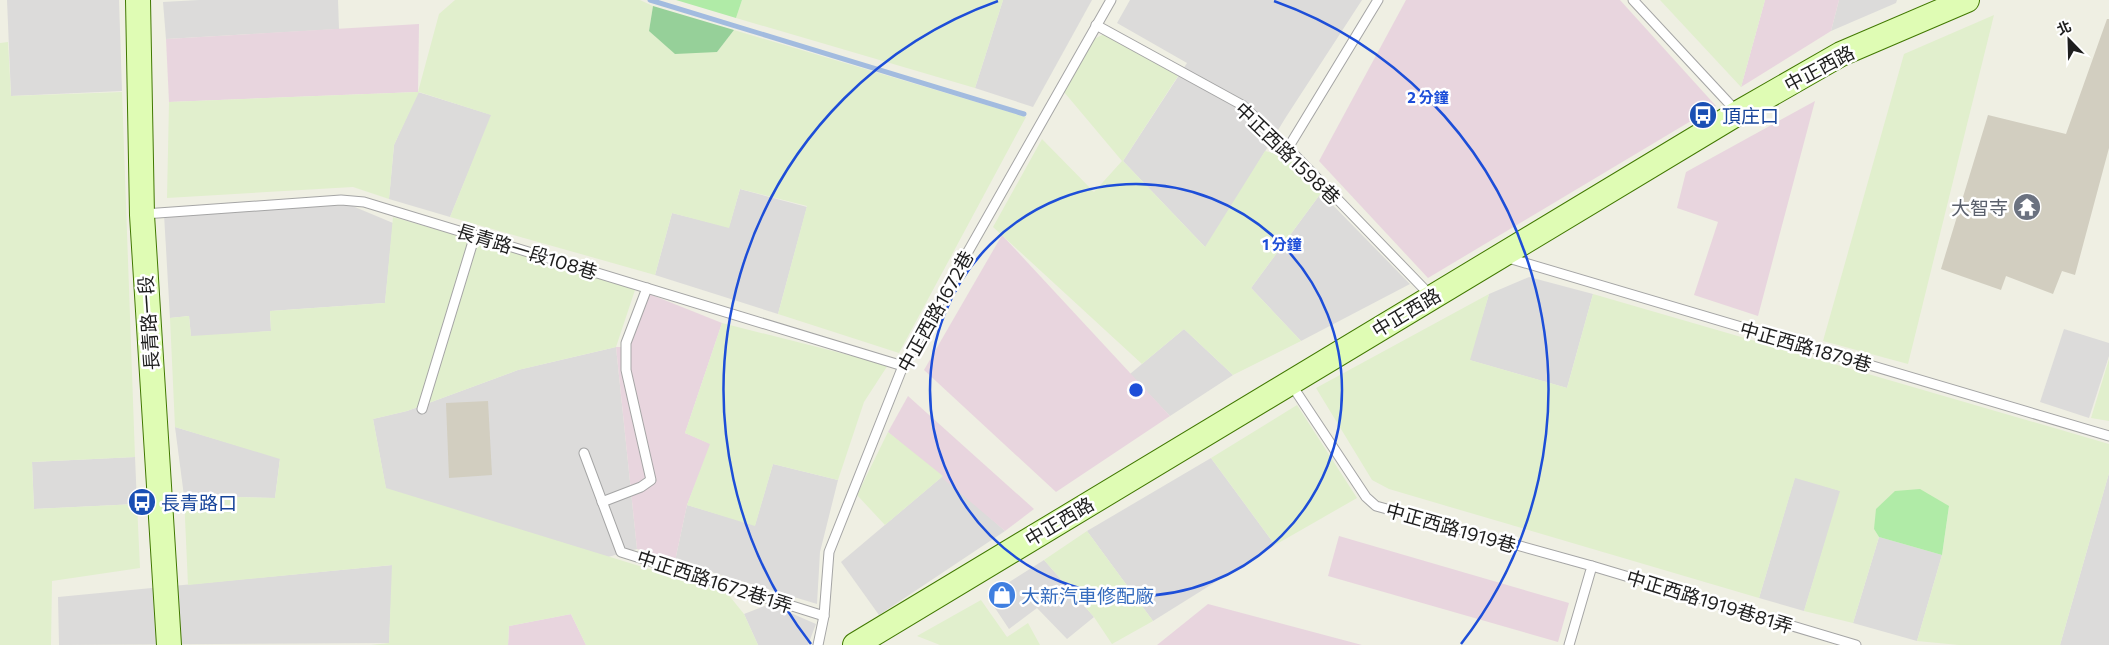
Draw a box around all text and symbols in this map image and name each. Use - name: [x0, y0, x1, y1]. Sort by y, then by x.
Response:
- north arrow: [2044, 15, 2094, 65]
- text: 北: [2054, 17, 2073, 38]
- street label: 中正西路: [1780, 40, 1858, 96]
- text: 2 分鐘: [1407, 88, 1449, 106]
- street label: 中正西路1598巷: [1231, 97, 1345, 209]
- bus stop icon: 頂庄口: [1688, 100, 1718, 130]
- place label: 頂庄口: [1722, 104, 1779, 127]
- temple icon: 大智寺: [2012, 192, 2042, 222]
- place label: 大智寺: [1951, 196, 2008, 219]
- street label: 長青路一段108巷: [454, 219, 600, 283]
- text: 1 分鐘: [1262, 235, 1302, 253]
- street label: 中正西路1672巷: [892, 246, 978, 376]
- street label: 長青路一段: [133, 275, 163, 371]
- street label: 中正西路: [1367, 283, 1445, 341]
- street label: 中正西路1879巷: [1737, 316, 1875, 376]
- centre of rings: [1127, 381, 1145, 399]
- bus stop icon: 長青路口: [127, 487, 157, 517]
- place label: 長青路口: [161, 491, 237, 514]
- street label: 中正西路: [1020, 492, 1098, 550]
- street label: 中正西路1919巷: [1383, 497, 1519, 557]
- street label: 中正西路1672巷1弄: [634, 545, 796, 617]
- street label: 中正西路1919巷81弄: [1624, 565, 1796, 637]
- shop icon: 大新汽車修配廠: [987, 580, 1017, 610]
- place label: 大新汽車修配廠: [1021, 584, 1154, 607]

